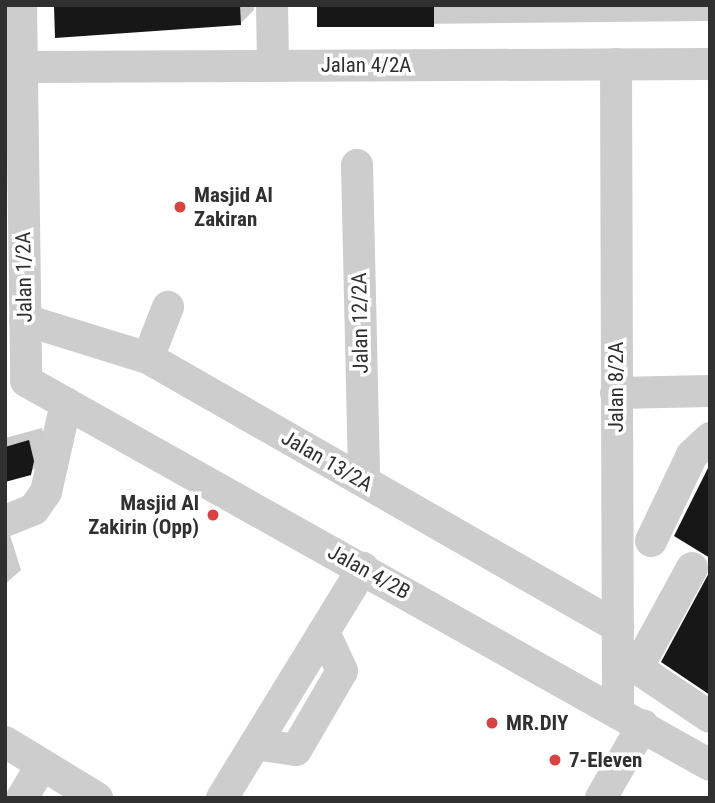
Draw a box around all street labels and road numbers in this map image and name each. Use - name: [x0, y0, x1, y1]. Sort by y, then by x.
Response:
- street label: Jalan 4/2A: [321, 52, 411, 78]
- street label: Jalan 1/2A: [11, 231, 37, 323]
- street label: Jalan 12/2A: [347, 272, 373, 374]
- street label: Jalan 8/2A: [603, 342, 629, 432]
- street label: Jalan 13/2A: [277, 425, 377, 497]
- street label: Jalan 4/2B: [324, 539, 414, 605]

